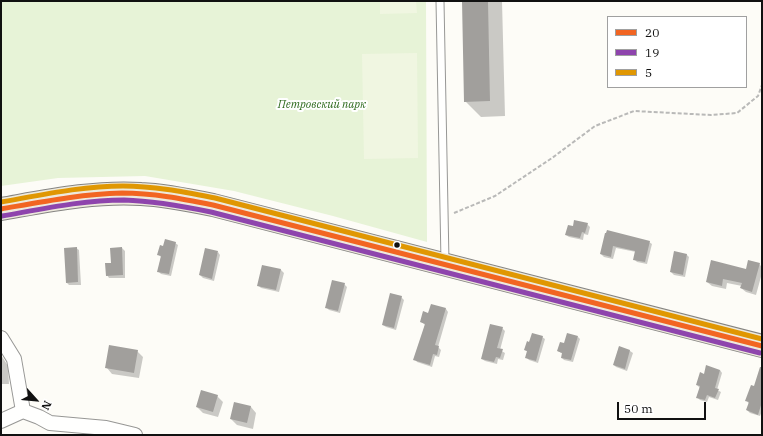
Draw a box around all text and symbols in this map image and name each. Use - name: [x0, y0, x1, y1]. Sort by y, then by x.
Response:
- legend: [607, 16, 747, 88]
- text: 20: [645, 25, 659, 40]
- text: 19: [645, 45, 659, 60]
- text: 5: [645, 65, 652, 80]
- park label: Петровский парк: [278, 98, 366, 112]
- unlabelled marker: [392, 240, 402, 250]
- north arrow: [16, 380, 56, 420]
- scale bar: [619, 394, 708, 420]
- text: N: [38, 398, 55, 412]
- text: 50 m: [624, 401, 653, 416]

